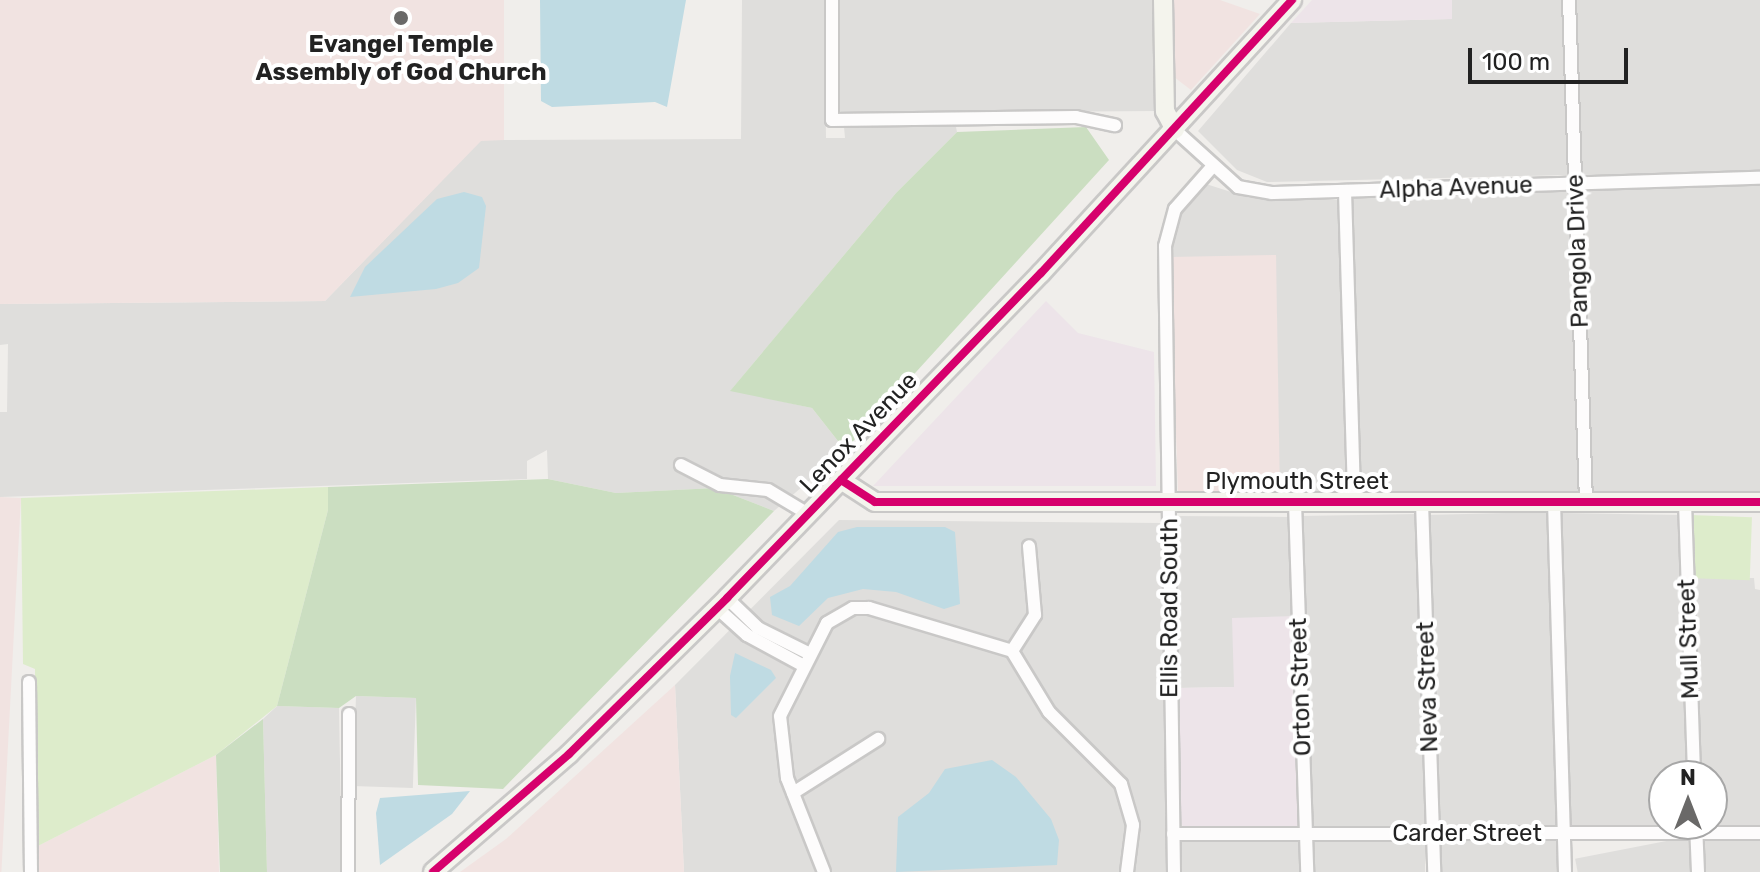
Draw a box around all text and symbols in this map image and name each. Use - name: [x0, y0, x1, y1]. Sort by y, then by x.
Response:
- marker: Evangel Temple Assembly of God Church: [392, 9, 410, 27]
- place label: Evangel Temple Assembly of God Church: [255, 31, 547, 87]
- scale bar: [1472, 32, 1632, 82]
- text: 100 m: [1482, 48, 1550, 76]
- street label: Alpha Avenue: [1379, 171, 1533, 205]
- street label: Pangola Drive: [1561, 174, 1595, 328]
- street label: Lenox Avenue: [794, 366, 924, 500]
- street label: Plymouth Street: [1205, 468, 1389, 496]
- street label: Ellis Road South: [1156, 518, 1184, 698]
- street label: Mull Street: [1673, 578, 1705, 700]
- street label: Orton Street: [1284, 617, 1318, 757]
- street label: Neva Street: [1411, 621, 1445, 753]
- north arrow: [1648, 760, 1728, 840]
- text: N: [1680, 764, 1696, 791]
- street label: Carder Street: [1392, 820, 1542, 848]

